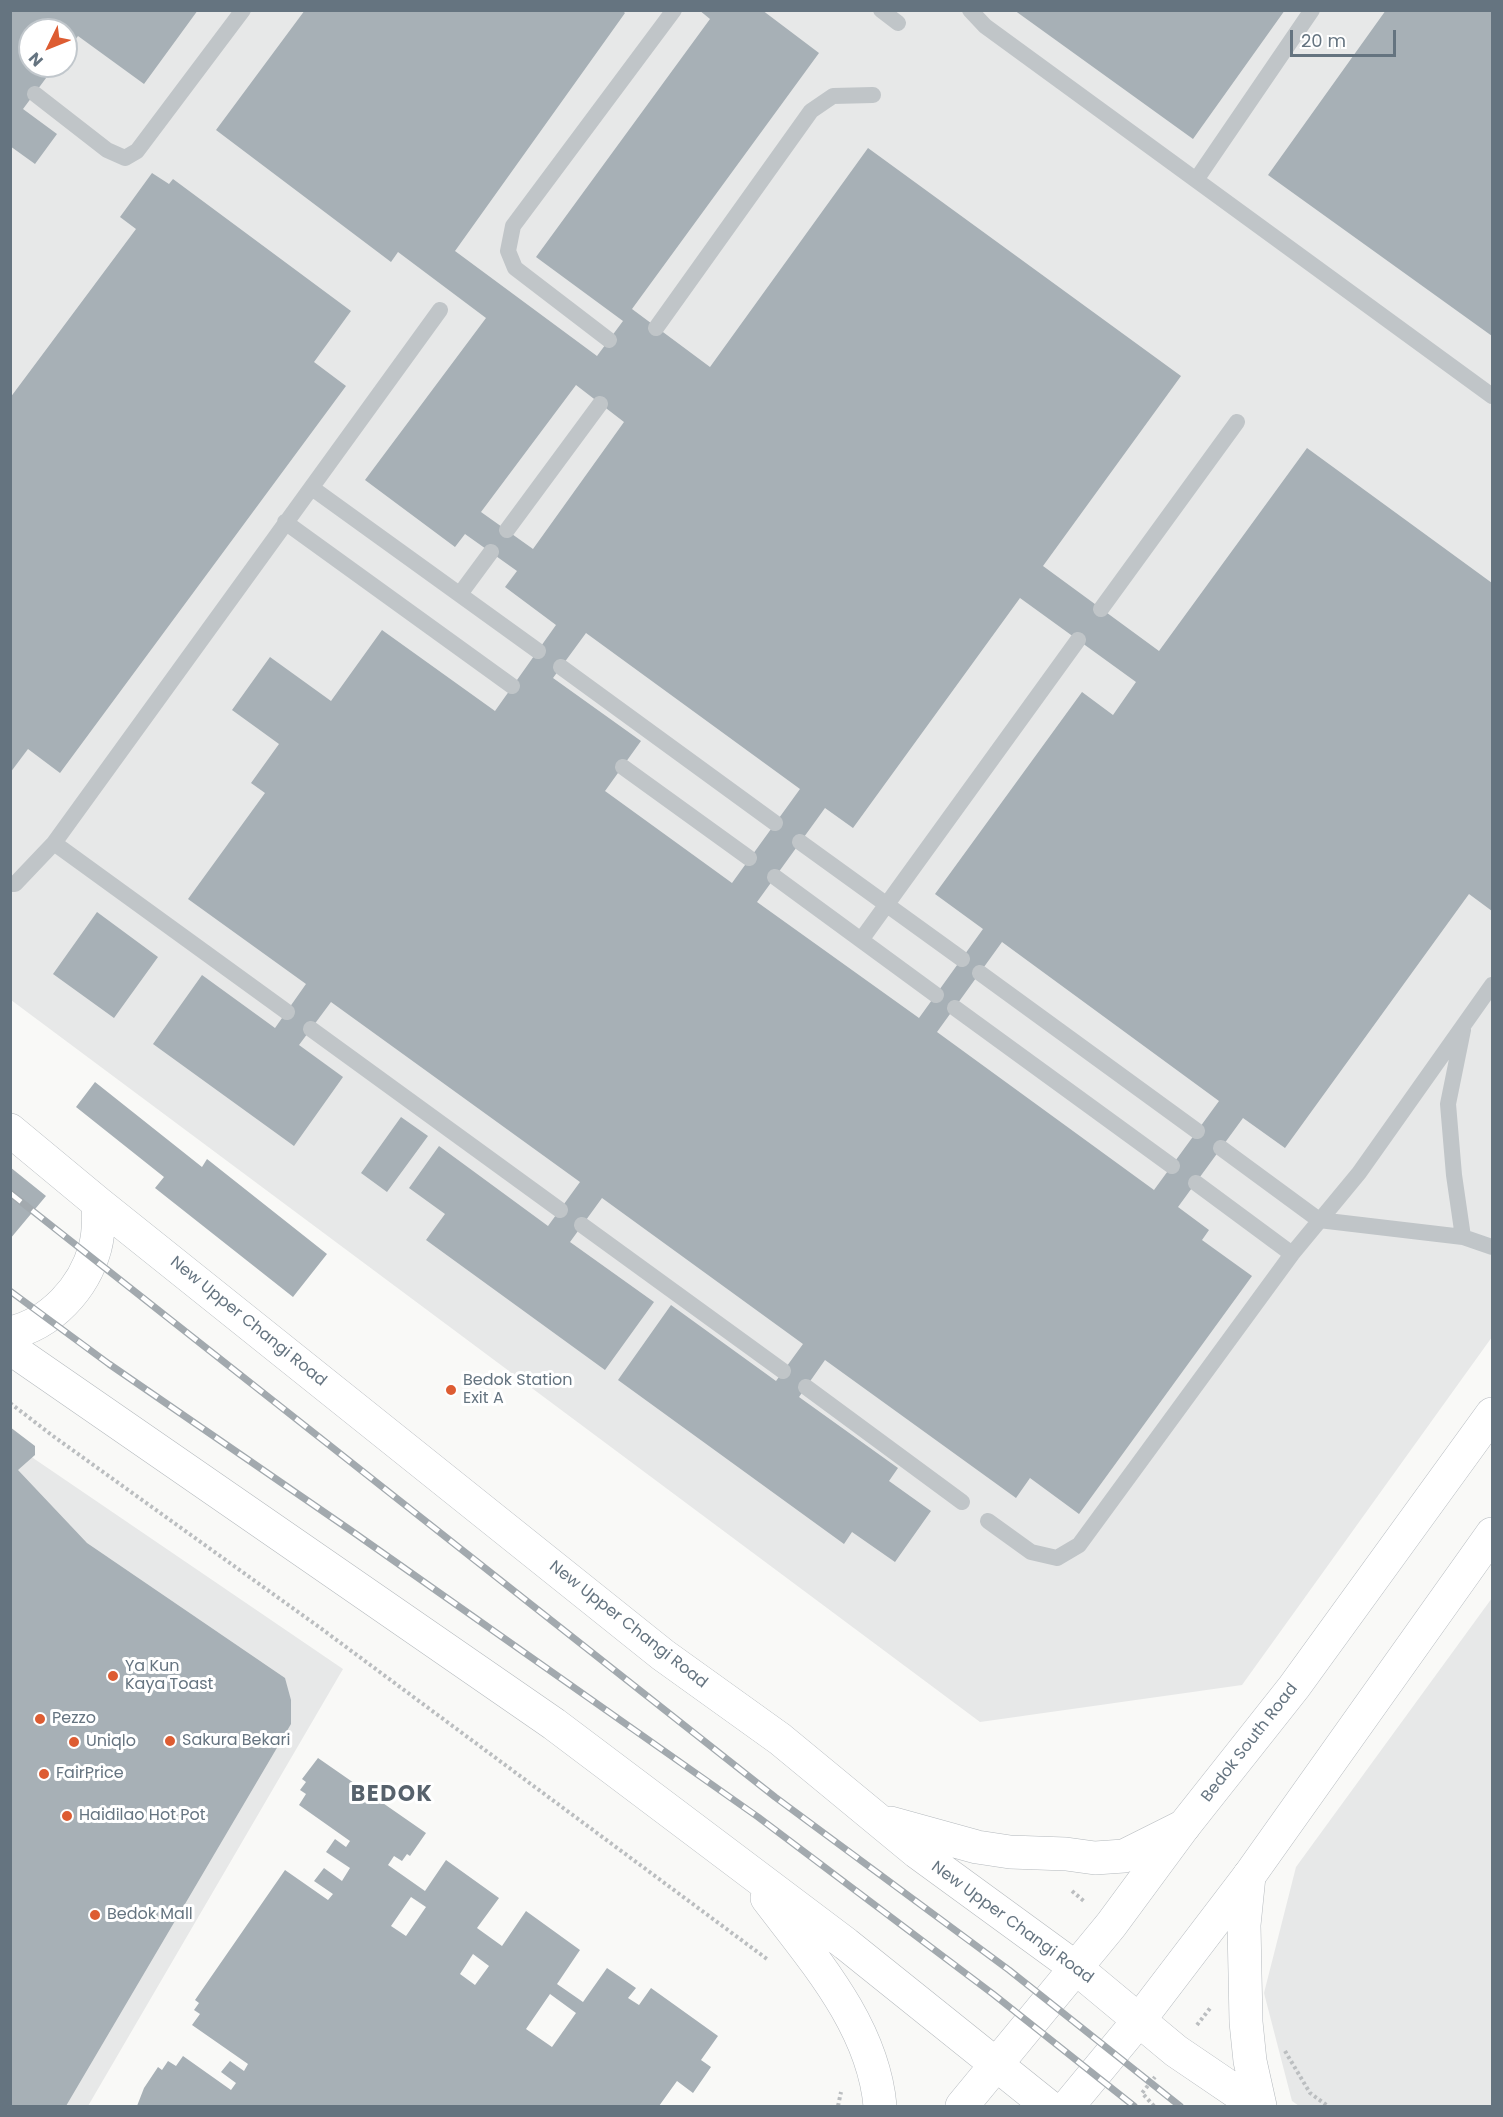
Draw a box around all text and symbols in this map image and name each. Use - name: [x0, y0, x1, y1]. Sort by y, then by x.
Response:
- north arrow: [18, 18, 78, 78]
- scale bar: [1293, 18, 1400, 56]
- text: 20 m: [1301, 28, 1346, 53]
- text: N: [23, 47, 48, 72]
- street label: New Upper Changi Road: [166, 1253, 330, 1391]
- place label: Bedok Station Exit A: [463, 1371, 573, 1409]
- marker: Bedok Station Exit A: [444, 1383, 458, 1397]
- street label: New Upper Changi Road: [545, 1557, 711, 1693]
- place label: Ya Kun Kaya Toast: [125, 1657, 213, 1695]
- marker: Ya Kun Kaya Toast: [106, 1669, 120, 1683]
- street label: Bedok South Road: [1198, 1680, 1302, 1806]
- place label: Pezzo: [52, 1709, 96, 1729]
- marker: Pezzo: [33, 1712, 47, 1726]
- place label: Sakura Bekari: [182, 1731, 290, 1751]
- place label: Uniqlo: [86, 1732, 136, 1752]
- marker: Sakura Bekari: [163, 1734, 177, 1748]
- marker: Uniqlo: [67, 1735, 81, 1749]
- place label: FairPrice: [56, 1764, 124, 1784]
- marker: FairPrice: [37, 1767, 51, 1781]
- district label: BEDOK: [351, 1782, 433, 1808]
- place label: Haidilao Hot Pot: [79, 1806, 206, 1826]
- marker: Haidilao Hot Pot: [60, 1809, 74, 1823]
- street label: New Upper Changi Road: [927, 1858, 1097, 1988]
- place label: Bedok Mall: [107, 1905, 193, 1925]
- marker: Bedok Mall: [88, 1908, 102, 1922]

